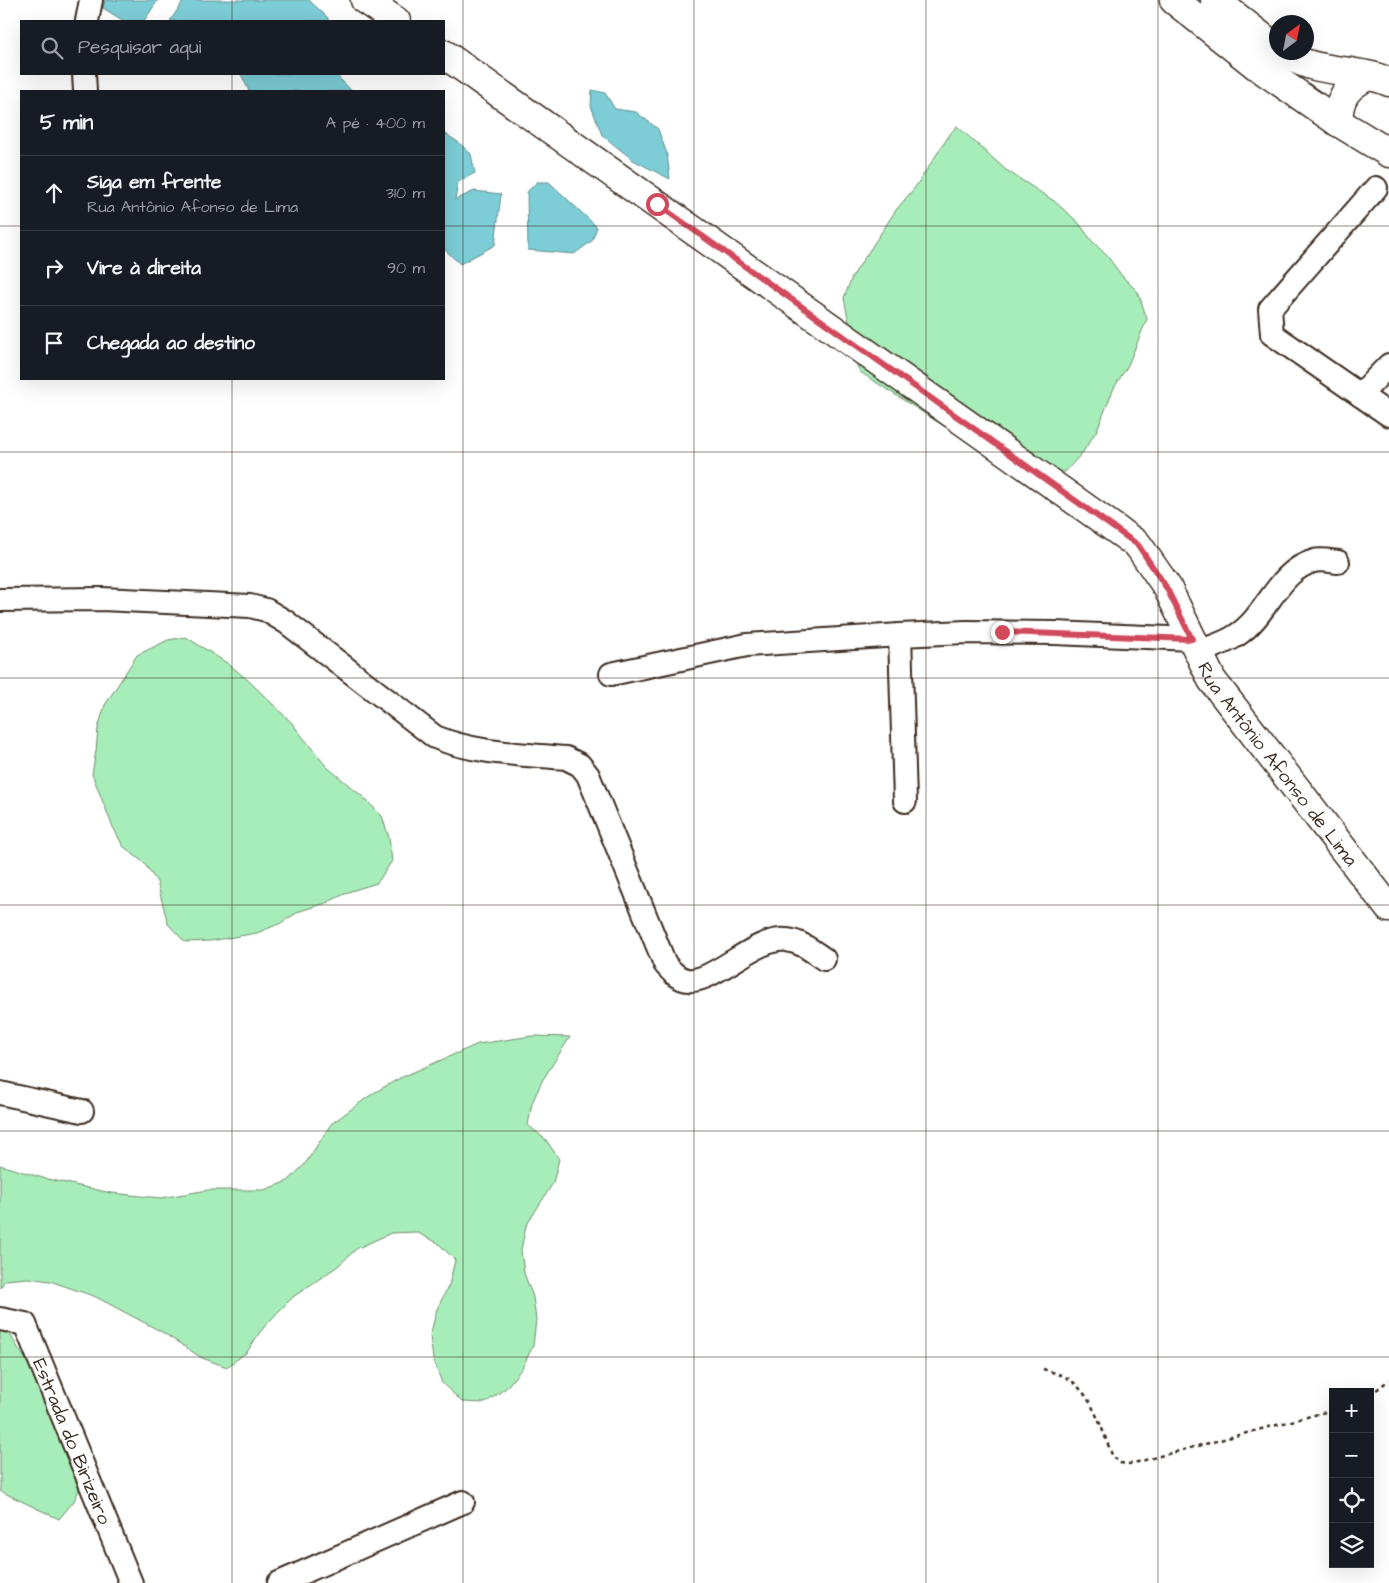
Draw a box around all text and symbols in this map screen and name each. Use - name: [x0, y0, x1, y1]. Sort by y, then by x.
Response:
- north arrow: [1269, 15, 1314, 60]
- search box: [20, 20, 445, 75]
- icon: search: [38, 34, 66, 62]
- text: Pesquisar aqui: [78, 34, 201, 61]
- text: 5 min: [40, 108, 93, 137]
- text: A pé · 400 m: [326, 112, 425, 134]
- text: Siga em frente: [87, 169, 221, 196]
- icon: ahead: [40, 179, 68, 207]
- text: 310 m: [386, 182, 425, 204]
- route start: [646, 193, 669, 216]
- text: Rua Antônio Afonso de Lima: [87, 196, 298, 218]
- icon: right: [40, 254, 68, 282]
- text: Vire à direita: [87, 255, 201, 282]
- text: 90 m: [387, 257, 425, 279]
- icon: arrive: [40, 329, 68, 357]
- text: Chegada ao destino: [87, 330, 255, 357]
- route end: [991, 621, 1014, 644]
- street label: Rua Antônio Afonso de Lima: [1190, 658, 1364, 873]
- street label: Estrada do Birizeiro: [25, 1355, 118, 1529]
- map controls: [1329, 1388, 1374, 1568]
- button: +: [1329, 1388, 1374, 1433]
- button: −: [1329, 1433, 1374, 1478]
- button: locate: [1329, 1478, 1374, 1523]
- button: layers: [1329, 1523, 1374, 1568]

